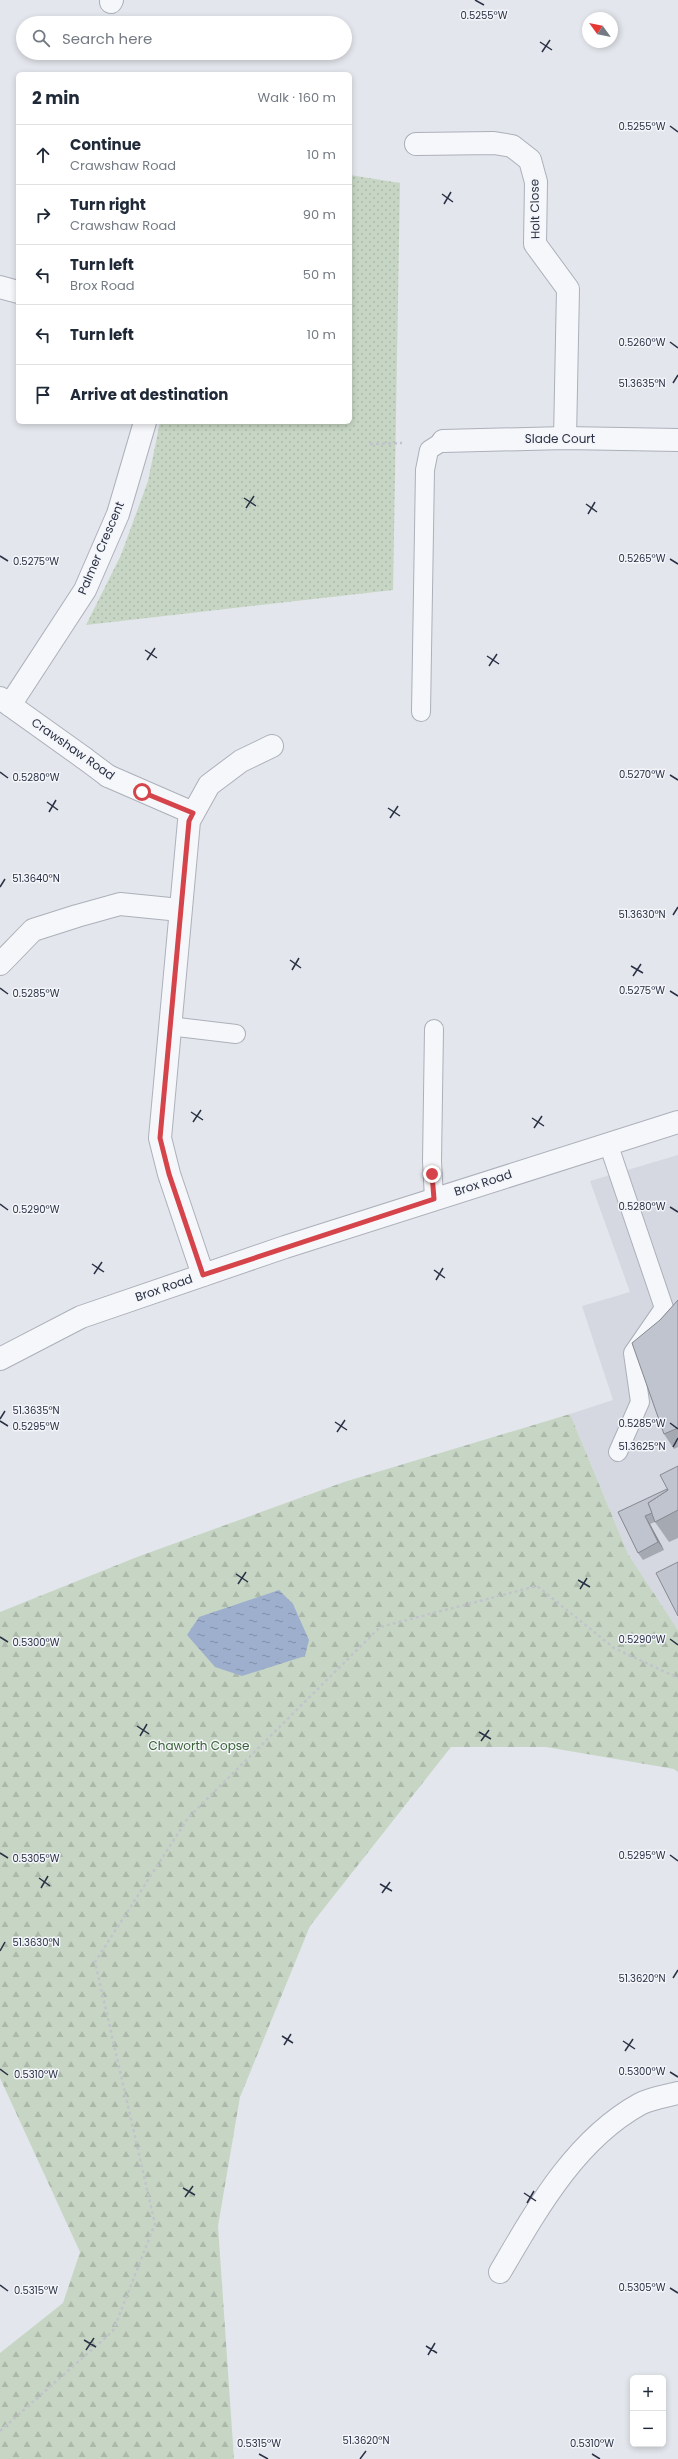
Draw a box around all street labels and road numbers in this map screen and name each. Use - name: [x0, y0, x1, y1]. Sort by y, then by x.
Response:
- street label: Holt Close: [525, 179, 544, 239]
- street label: Slade Court: [525, 430, 595, 447]
- street label: Palmer Crescent: [73, 499, 128, 597]
- street label: Crawshaw Road: [28, 714, 118, 784]
- street label: Brox Road: [452, 1165, 514, 1200]
- street label: Brox Road: [133, 1270, 195, 1305]

